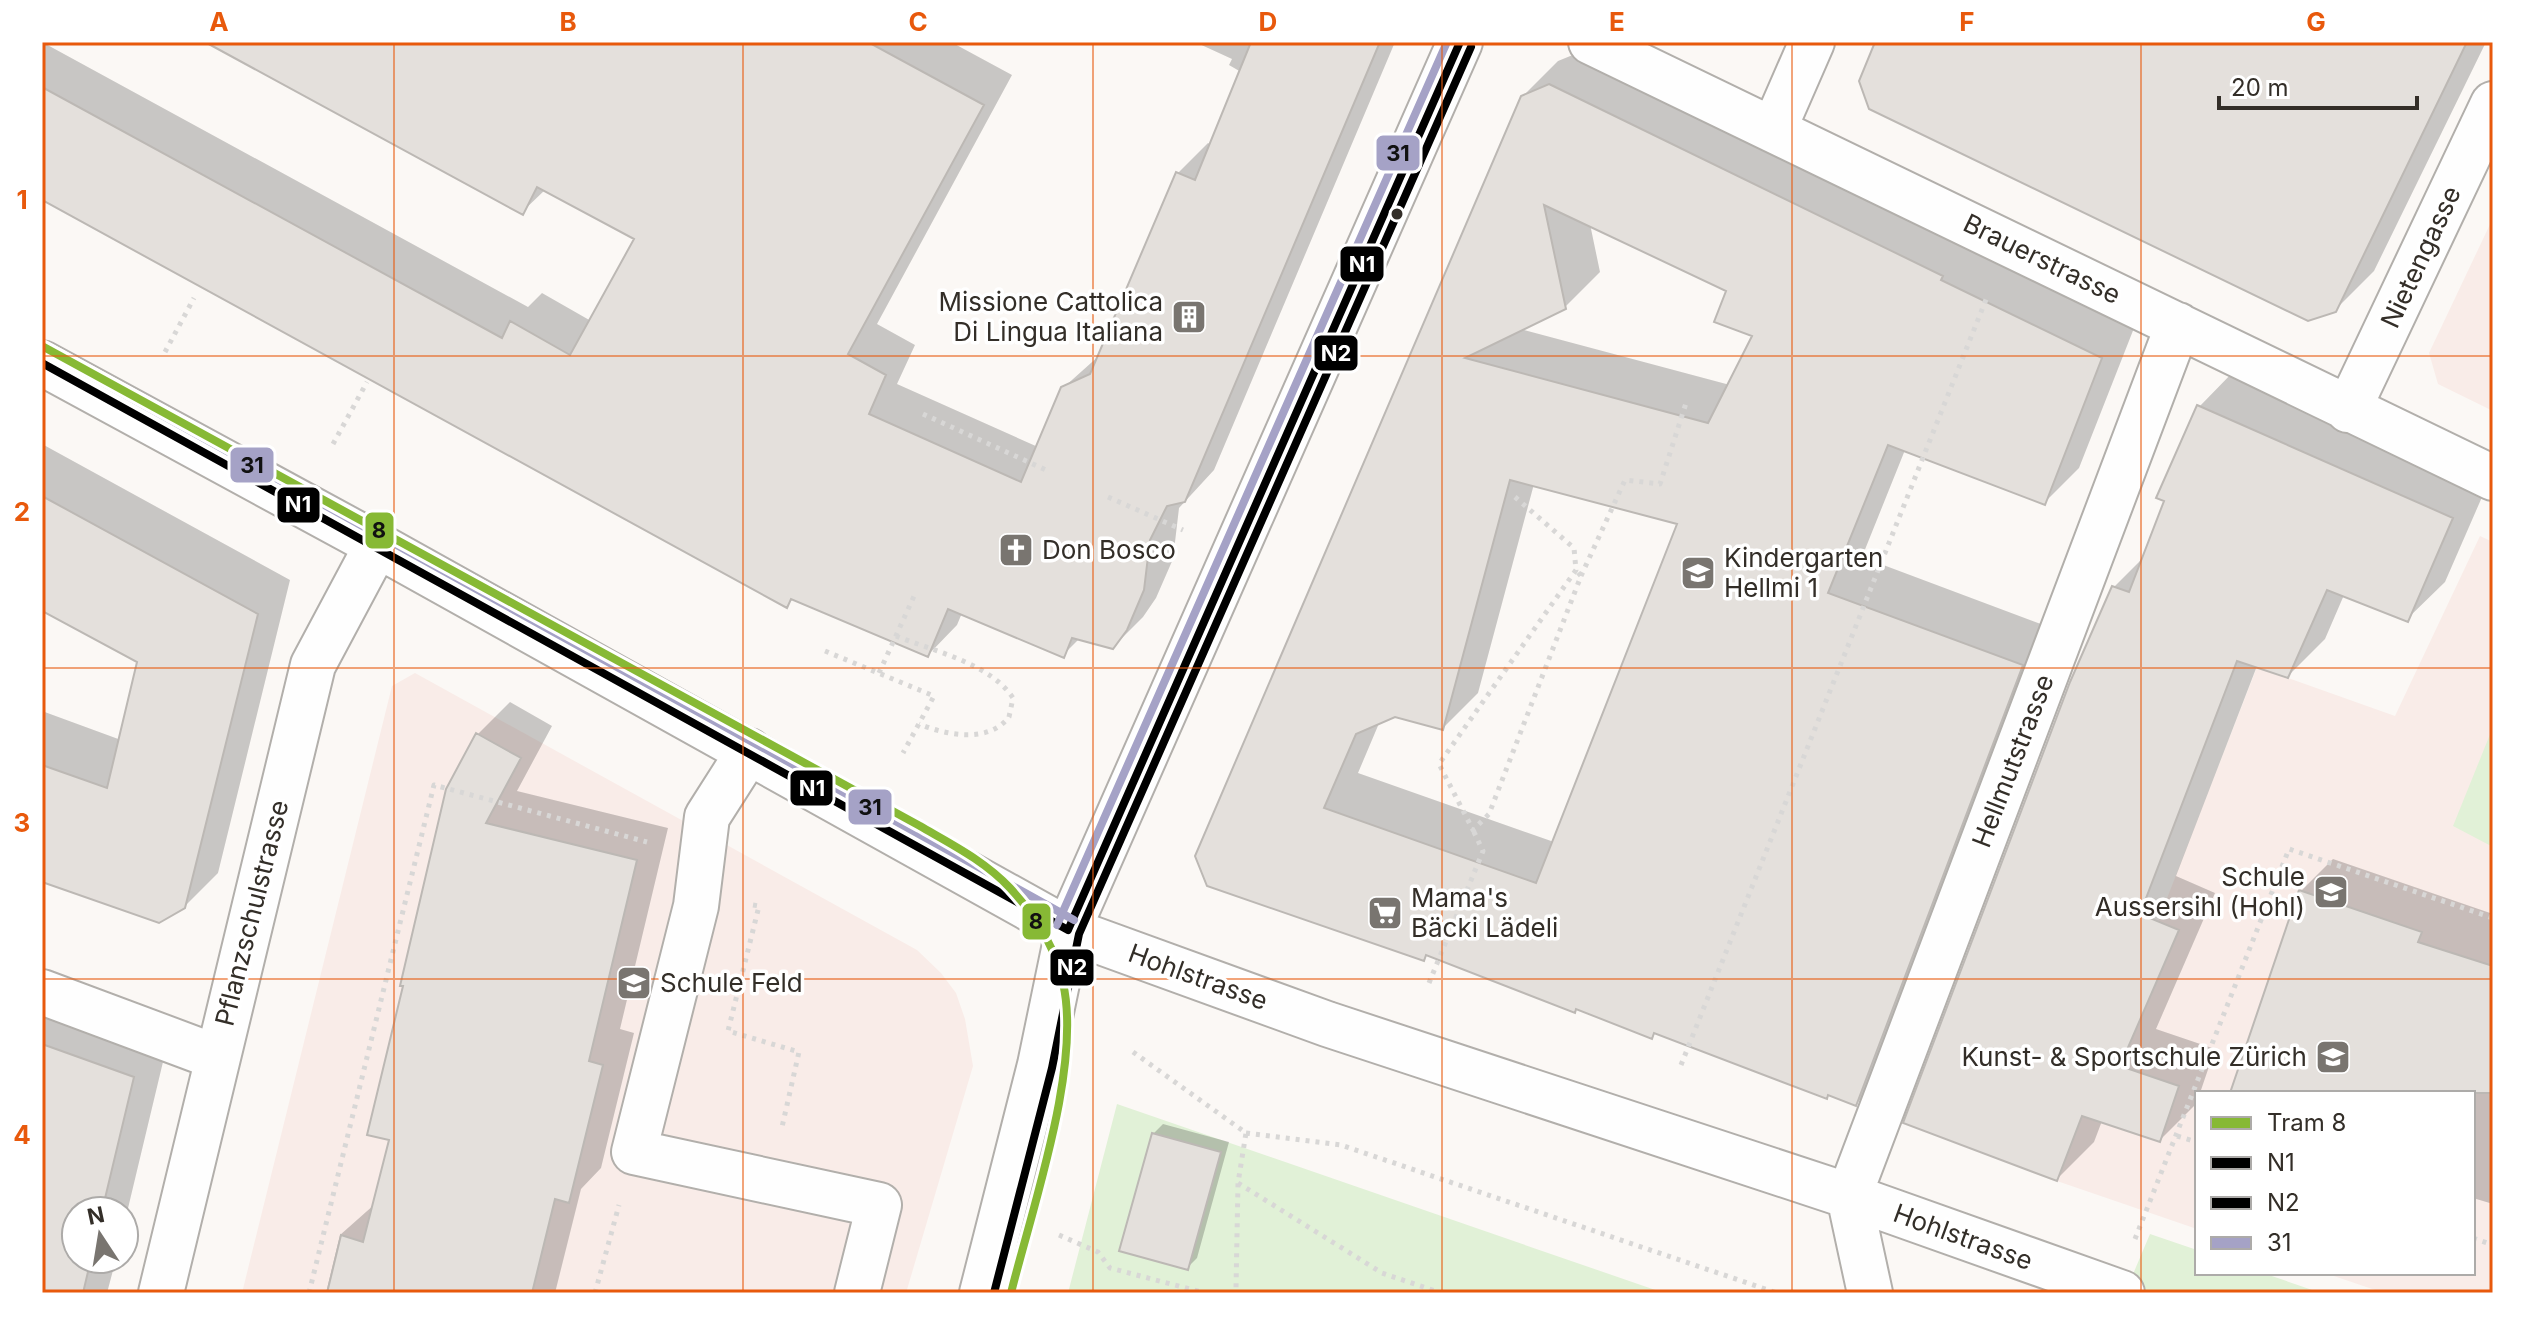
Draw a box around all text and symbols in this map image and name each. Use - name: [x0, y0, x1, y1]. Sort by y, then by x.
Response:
- text: A: [209, 6, 229, 37]
- text: B: [559, 6, 577, 37]
- text: C: [908, 6, 928, 37]
- text: D: [1259, 6, 1277, 37]
- text: E: [1609, 6, 1625, 37]
- text: F: [1959, 6, 1975, 37]
- text: G: [2306, 6, 2326, 37]
- scale bar: [2219, 60, 2417, 110]
- text: 20 m: [2231, 73, 2289, 102]
- line badge: 31: [1375, 134, 1421, 172]
- text: 31: [1386, 140, 1410, 166]
- street label: Nietengasse: [2374, 181, 2467, 333]
- text: 1: [16, 184, 28, 215]
- unlabelled marker: [1389, 206, 1405, 222]
- street label: Brauerstrasse: [1959, 207, 2126, 310]
- line badge: N1: [1339, 245, 1385, 283]
- text: N1: [1349, 251, 1375, 277]
- place label: Missione Cattolica Di Lingua Italiana: [938, 286, 1163, 347]
- building icon: Missione Cattolica Di Lingua Italiana: [1170, 298, 1208, 336]
- line badge: N2: [1313, 334, 1359, 372]
- text: N2: [1321, 340, 1351, 366]
- line badge: 31: [229, 446, 275, 484]
- text: 31: [240, 452, 264, 478]
- line badge: N1: [276, 486, 321, 524]
- text: N1: [285, 491, 311, 517]
- text: 2: [14, 496, 30, 527]
- line badge: 8: [364, 511, 395, 550]
- text: 8: [372, 517, 386, 543]
- church icon: Don Bosco: [997, 531, 1035, 569]
- place label: Don Bosco: [1042, 534, 1176, 565]
- place label: Kindergarten Hellmi 1: [1724, 542, 1883, 603]
- school or university icon: Kindergarten Hellmi 1: [1679, 554, 1717, 592]
- street label: Hellmutstrasse: [1965, 670, 2060, 852]
- line badge: N1: [789, 769, 834, 807]
- text: N1: [799, 775, 825, 801]
- line badge: 31: [847, 788, 893, 826]
- text: 31: [858, 794, 882, 820]
- street label: Pflanzschulstrasse: [208, 797, 295, 1029]
- text: 3: [14, 807, 30, 838]
- place label: Schule Aussersihl (Hohl): [2095, 861, 2305, 922]
- school or university icon: Schule Aussersihl (Hohl): [2312, 873, 2350, 911]
- place label: Mama's Bäcki Lädeli: [1411, 882, 1558, 943]
- supermarket icon: Mama's Bäcki Lädeli: [1366, 894, 1404, 932]
- line badge: 8: [1021, 902, 1052, 941]
- text: 8: [1029, 908, 1043, 934]
- street label: Hohlstrasse: [1124, 937, 1272, 1016]
- line badge: N2: [1049, 948, 1095, 987]
- text: N2: [1057, 954, 1087, 980]
- school or university icon: Schule Feld: [615, 964, 653, 1002]
- place label: Schule Feld: [660, 967, 803, 998]
- school or university icon: Kunst- & Sportschule Zürich: [2314, 1038, 2352, 1076]
- place label: Kunst- & Sportschule Zürich: [1961, 1041, 2307, 1072]
- legend: [2195, 1091, 2475, 1275]
- text: Tram 8: [2267, 1108, 2346, 1137]
- text: 4: [13, 1119, 31, 1150]
- text: N1: [2267, 1148, 2295, 1177]
- text: N2: [2267, 1188, 2300, 1217]
- north arrow: [60, 1195, 140, 1275]
- street label: Hohlstrasse: [1889, 1197, 2037, 1276]
- text: N: [85, 1201, 107, 1230]
- text: 31: [2267, 1228, 2292, 1257]

